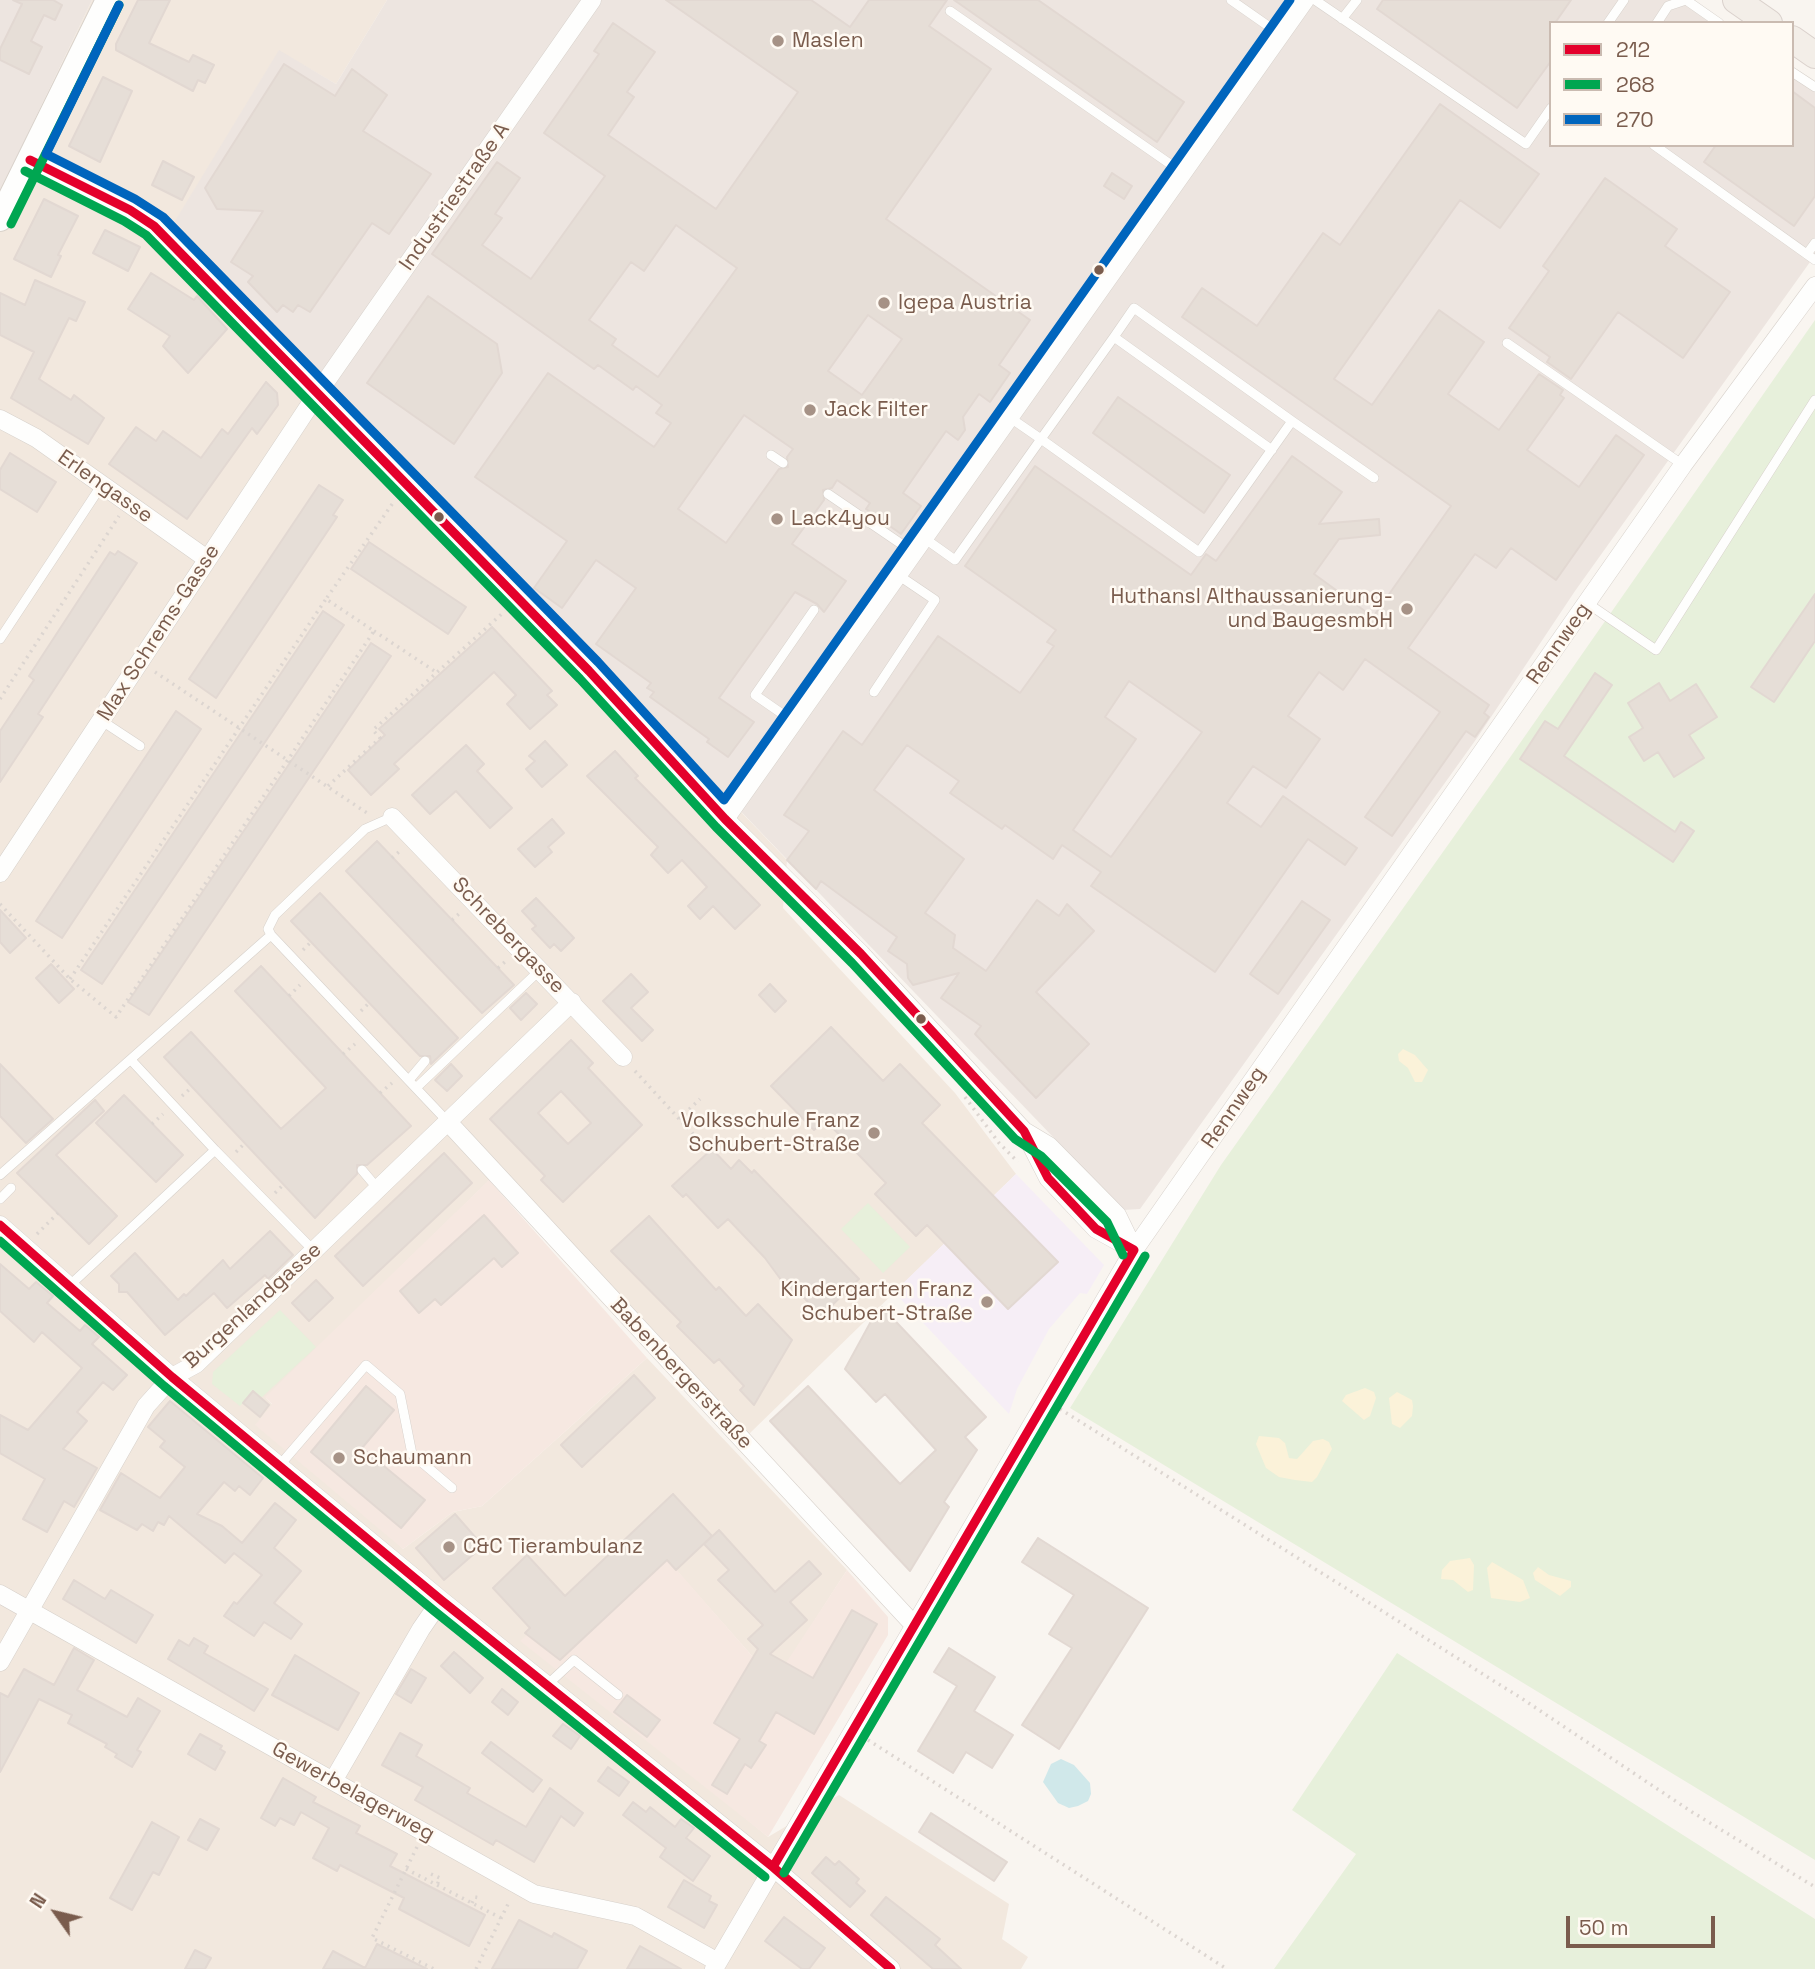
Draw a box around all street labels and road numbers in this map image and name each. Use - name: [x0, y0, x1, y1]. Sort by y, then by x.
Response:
- street label: Industriestraße A: [395, 118, 515, 276]
- street label: Erlengasse: [53, 445, 157, 529]
- street label: Max Schrems-Gasse: [92, 540, 226, 726]
- street label: Rennweg: [1522, 598, 1596, 690]
- street label: Schrebergasse: [446, 873, 570, 999]
- street label: Rennweg: [1197, 1062, 1271, 1154]
- street label: Burgenlandgasse: [179, 1238, 327, 1374]
- street label: Babenbergerstraße: [604, 1293, 758, 1455]
- street label: Gewerbelagerweg: [267, 1737, 439, 1847]

